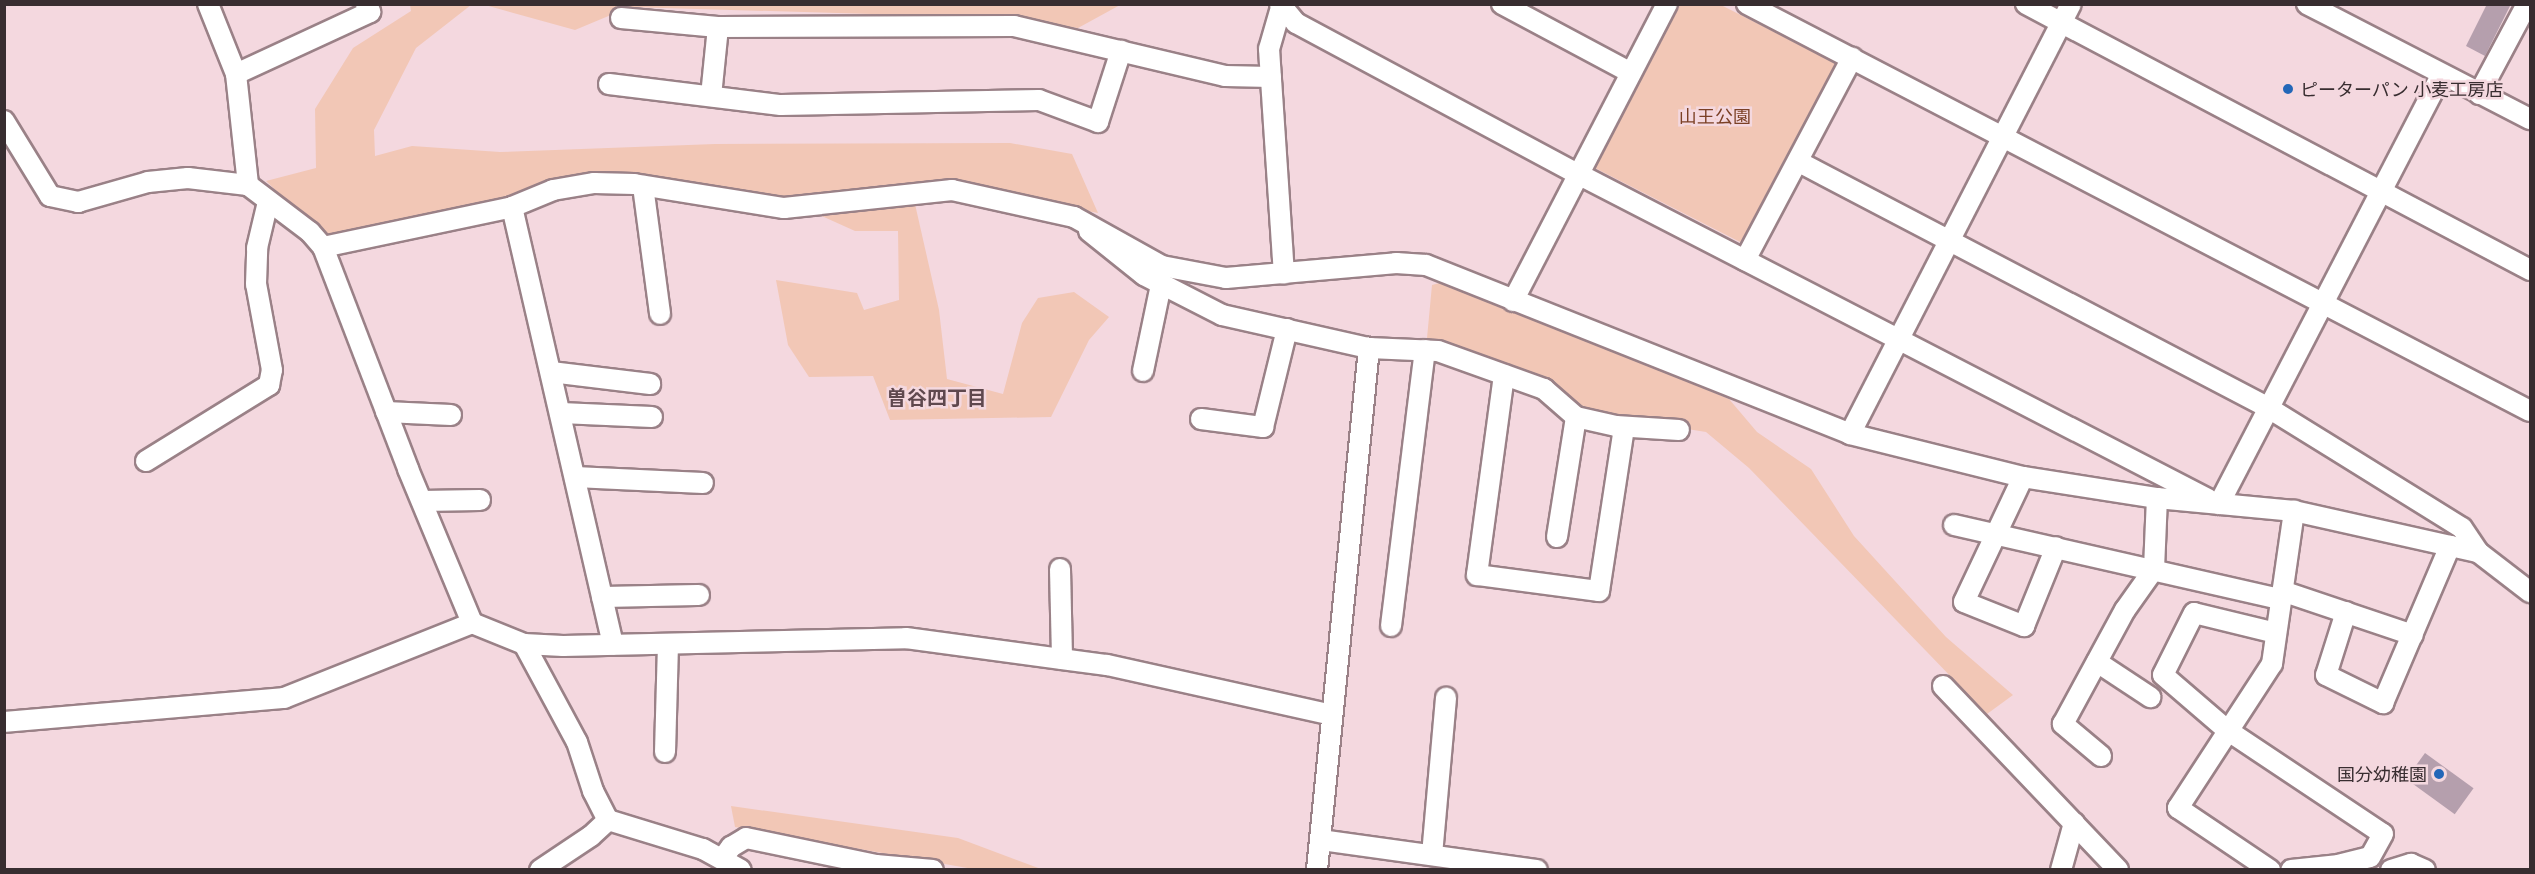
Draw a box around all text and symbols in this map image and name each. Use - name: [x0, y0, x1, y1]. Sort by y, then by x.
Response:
- place label: ピーターパン 小麦工房店: [2300, 78, 2503, 100]
- marker: ピーターパン 小麦工房店: [2281, 82, 2295, 96]
- park label: 山王公園: [1679, 105, 1751, 127]
- district label: 曽谷四丁目: [887, 385, 987, 409]
- place label: 国分幼稚園: [2337, 763, 2427, 785]
- marker: 国分幼稚園: [2432, 767, 2446, 781]

